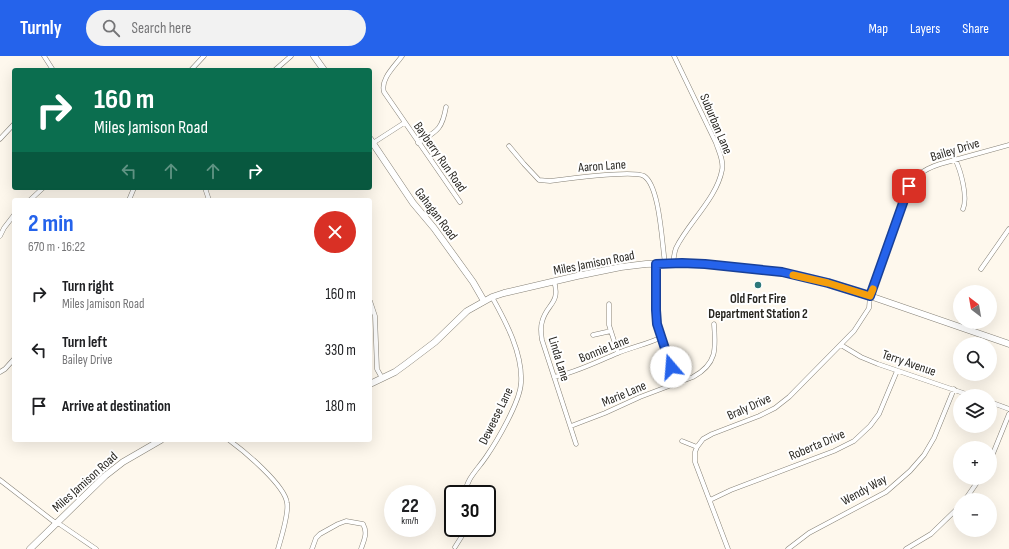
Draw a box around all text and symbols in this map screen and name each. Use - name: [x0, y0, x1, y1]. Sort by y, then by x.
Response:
- search box: [86, 10, 366, 46]
- text: Turnly: [20, 17, 62, 40]
- icon: search: [100, 17, 122, 39]
- text: Search here: [132, 19, 191, 38]
- text: Map: [868, 20, 888, 37]
- text: Layers: [910, 20, 940, 37]
- text: Share: [962, 20, 989, 37]
- text: 160 m: [94, 83, 154, 116]
- icon: right: [28, 84, 80, 136]
- street label: Suburban Lane: [696, 91, 736, 157]
- text: Miles Jamison Road: [94, 117, 208, 138]
- street label: Bayberry Run Road: [410, 119, 470, 195]
- street label: Bailey Drive: [928, 135, 982, 165]
- street label: Aaron Lane: [577, 156, 626, 176]
- icon: left: [118, 160, 140, 182]
- icon: ahead: [160, 160, 182, 182]
- icon: ahead: [202, 160, 224, 182]
- icon: right: [244, 160, 266, 182]
- pin: [892, 169, 926, 203]
- icon: arrive: [898, 175, 920, 197]
- street label: Gahagan Road: [411, 185, 461, 243]
- text: 2 min: [28, 209, 74, 238]
- button: close: [314, 211, 356, 253]
- text: 670 m · 16:22: [28, 239, 85, 255]
- street label: Miles Jamison Road: [552, 247, 636, 279]
- text: Turn right: [62, 277, 114, 296]
- marker: Old Fort Fire Department Station 2: [753, 280, 763, 290]
- icon: right: [28, 283, 50, 305]
- text: 160 m: [325, 285, 356, 304]
- north arrow: [953, 285, 997, 329]
- map controls: [953, 285, 997, 537]
- place label: Old Fort Fire Department Station 2: [708, 291, 808, 322]
- text: Miles Jamison Road: [62, 296, 144, 312]
- street label: Bonnie Lane: [577, 332, 631, 366]
- text: Turn left: [62, 333, 107, 352]
- street label: Linda Lane: [545, 335, 573, 383]
- button: search: [953, 337, 997, 381]
- icon: left: [28, 339, 50, 361]
- text: 330 m: [325, 341, 356, 360]
- position arrow: [650, 346, 692, 388]
- street label: Terry Avenue: [880, 346, 938, 380]
- text: Bailey Drive: [62, 352, 113, 368]
- street label: Marie Lane: [599, 377, 649, 411]
- street label: Deweese Lane: [475, 385, 517, 447]
- button: layers: [953, 389, 997, 433]
- street label: Braly Drive: [724, 390, 774, 424]
- icon: arrive: [28, 395, 50, 417]
- text: Arrive at destination: [62, 397, 171, 416]
- text: 180 m: [325, 397, 356, 416]
- street label: Roberta Drive: [787, 426, 847, 464]
- button: +: [953, 441, 997, 485]
- street label: Miles Jamison Road: [49, 449, 121, 515]
- street label: Wendy Way: [838, 471, 890, 509]
- speed limit sign: 30: [444, 485, 496, 537]
- button: −: [953, 493, 997, 537]
- text: 22: [401, 494, 419, 518]
- text: km/h: [401, 515, 419, 527]

